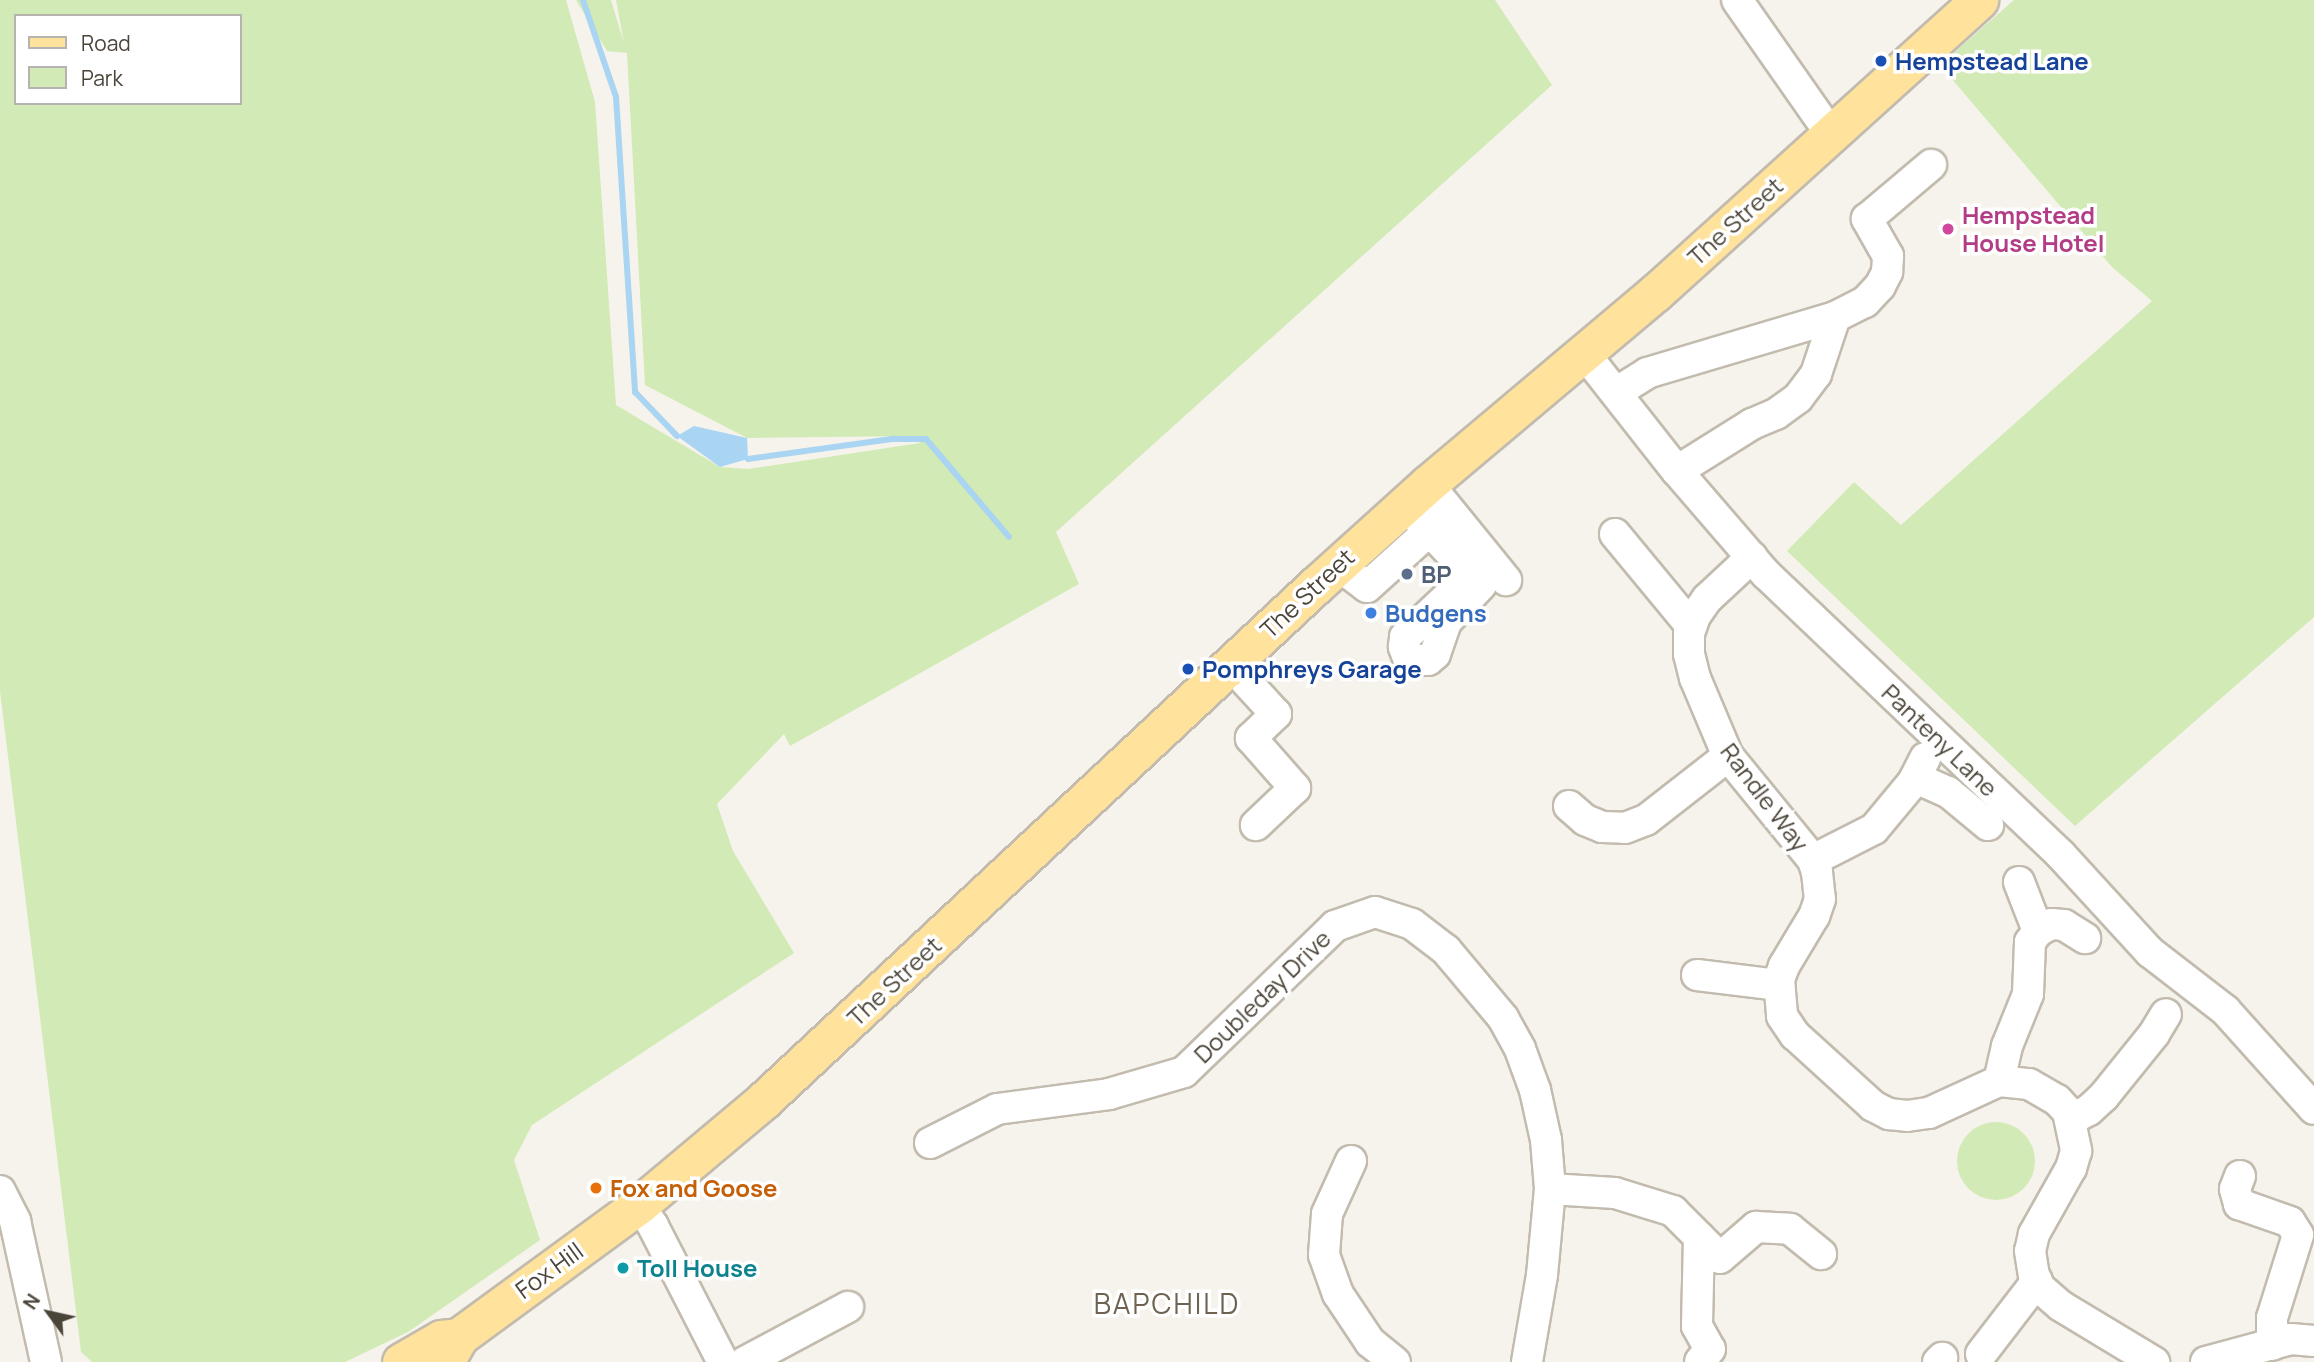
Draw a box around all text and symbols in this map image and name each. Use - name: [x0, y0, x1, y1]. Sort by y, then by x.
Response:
- legend: [14, 14, 242, 105]
- text: Road: [81, 29, 131, 57]
- place label: Hempstead Lane: [1895, 47, 2089, 75]
- marker: Hempstead Lane: [1873, 53, 1889, 69]
- text: Park: [81, 64, 123, 92]
- street label: The Street: [1682, 171, 1788, 271]
- place label: Hempstead House Hotel: [1962, 201, 2104, 257]
- marker: Hempstead House Hotel: [1940, 221, 1956, 237]
- street label: The Street: [1254, 542, 1360, 644]
- place label: BP: [1421, 560, 1451, 588]
- marker: BP: [1399, 566, 1415, 582]
- place label: Budgens: [1385, 599, 1487, 627]
- marker: Budgens: [1363, 605, 1379, 621]
- place label: Pomphreys Garage: [1202, 655, 1422, 683]
- marker: Pomphreys Garage: [1180, 661, 1196, 677]
- street label: Panteny Lane: [1876, 678, 2004, 802]
- street label: Randle Way: [1715, 737, 1815, 857]
- street label: Doubleday Drive: [1188, 924, 1336, 1068]
- street label: The Street: [841, 930, 947, 1032]
- place label: Fox and Goose: [610, 1174, 777, 1202]
- marker: Fox and Goose: [588, 1180, 604, 1196]
- street label: Fox Hill: [510, 1236, 588, 1304]
- place label: Toll House: [637, 1254, 757, 1282]
- marker: Toll House: [615, 1260, 631, 1276]
- north arrow: [14, 1278, 84, 1348]
- district label: BAPCHILD: [1095, 1286, 1239, 1320]
- text: N: [17, 1289, 46, 1314]

